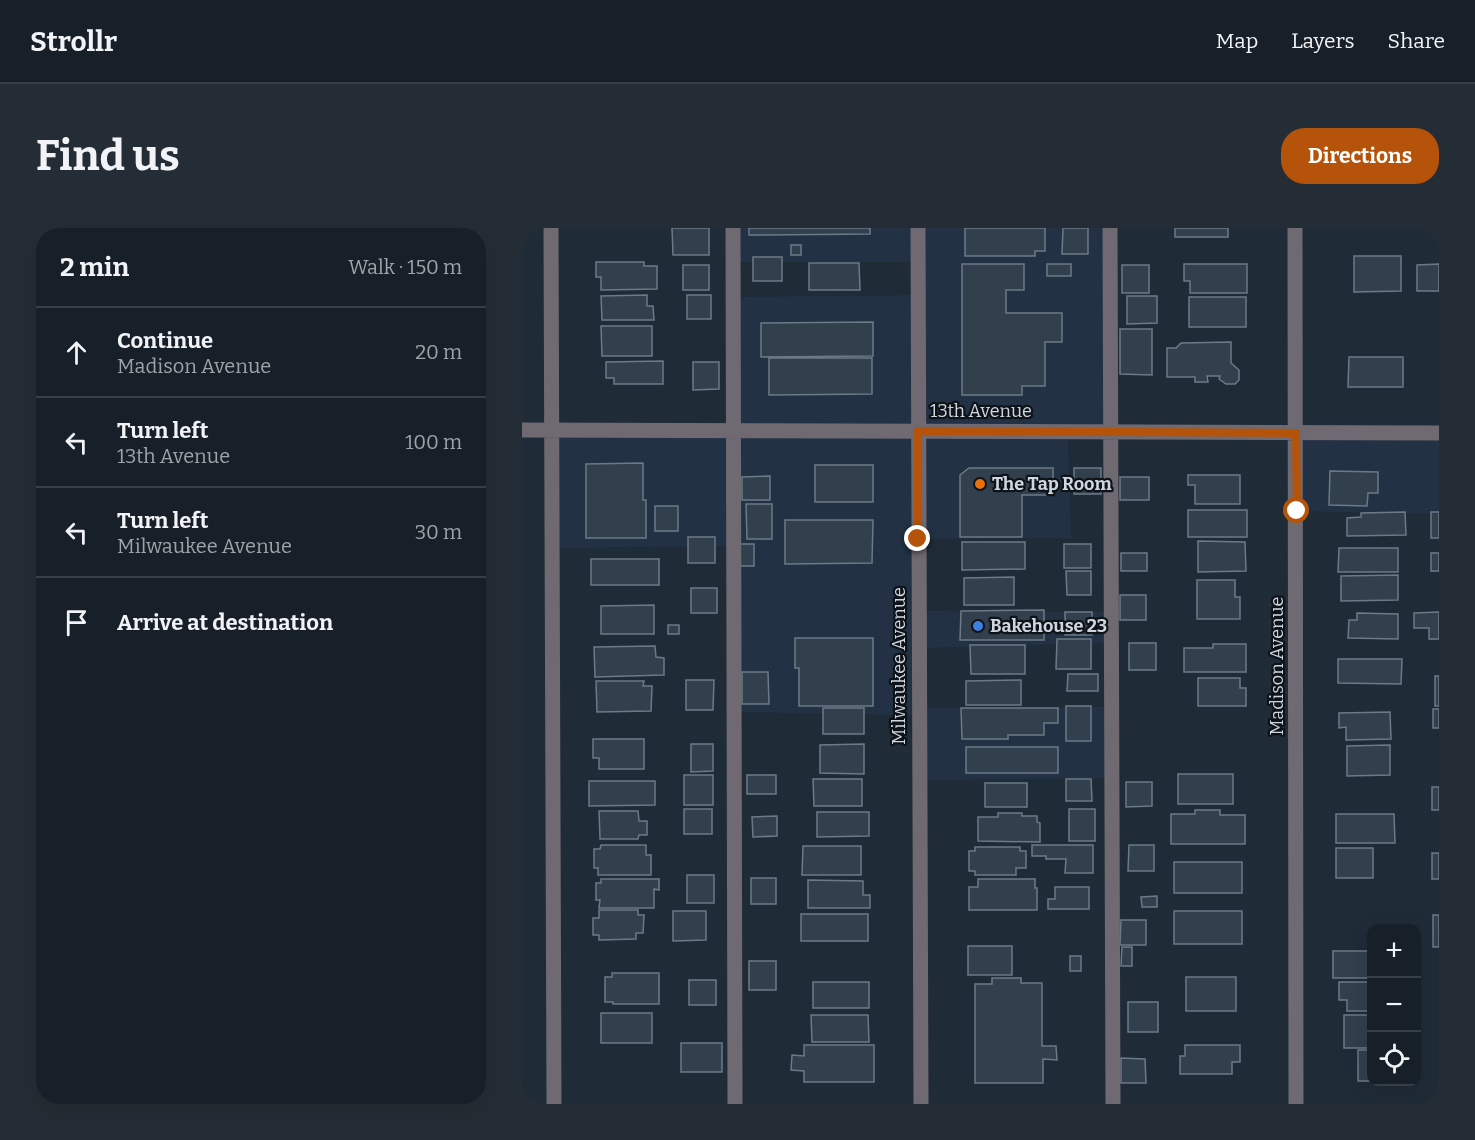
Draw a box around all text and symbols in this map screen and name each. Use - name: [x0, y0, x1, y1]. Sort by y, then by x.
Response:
- text: Strollr: [30, 25, 117, 58]
- text: Map: [1216, 28, 1258, 54]
- text: Layers: [1291, 28, 1355, 54]
- text: Share: [1388, 28, 1445, 54]
- button: Directions: [1281, 128, 1439, 184]
- text: Find us: [36, 131, 180, 181]
- text: 2 min: [60, 252, 129, 283]
- text: Walk · 150 m: [348, 255, 462, 279]
- text: Continue: [117, 327, 213, 354]
- icon: ahead: [60, 336, 93, 369]
- text: 20 m: [415, 340, 462, 364]
- text: Madison Avenue: [117, 354, 271, 378]
- street label: 13th Avenue: [930, 400, 1032, 422]
- text: Turn left: [117, 417, 209, 444]
- icon: left: [60, 426, 93, 459]
- text: 100 m: [405, 430, 462, 454]
- text: 13th Avenue: [117, 444, 230, 468]
- place label: The Tap Room: [992, 473, 1112, 495]
- marker: The Tap Room: [973, 477, 987, 491]
- route start: [1283, 497, 1309, 523]
- text: Turn left: [117, 507, 209, 534]
- icon: left: [60, 516, 93, 549]
- text: 30 m: [415, 520, 462, 544]
- route end: [904, 525, 930, 551]
- text: Milwaukee Avenue: [117, 534, 292, 558]
- street label: Milwaukee Avenue: [888, 587, 910, 745]
- street label: Madison Avenue: [1266, 597, 1288, 735]
- icon: arrive: [60, 606, 93, 639]
- text: Arrive at destination: [117, 609, 333, 636]
- place label: Bakehouse 23: [990, 615, 1107, 637]
- marker: Bakehouse 23: [971, 619, 985, 633]
- map controls: [1367, 924, 1421, 1086]
- button: +: [1367, 924, 1421, 978]
- button: −: [1367, 978, 1421, 1032]
- button: locate: [1367, 1032, 1421, 1086]

